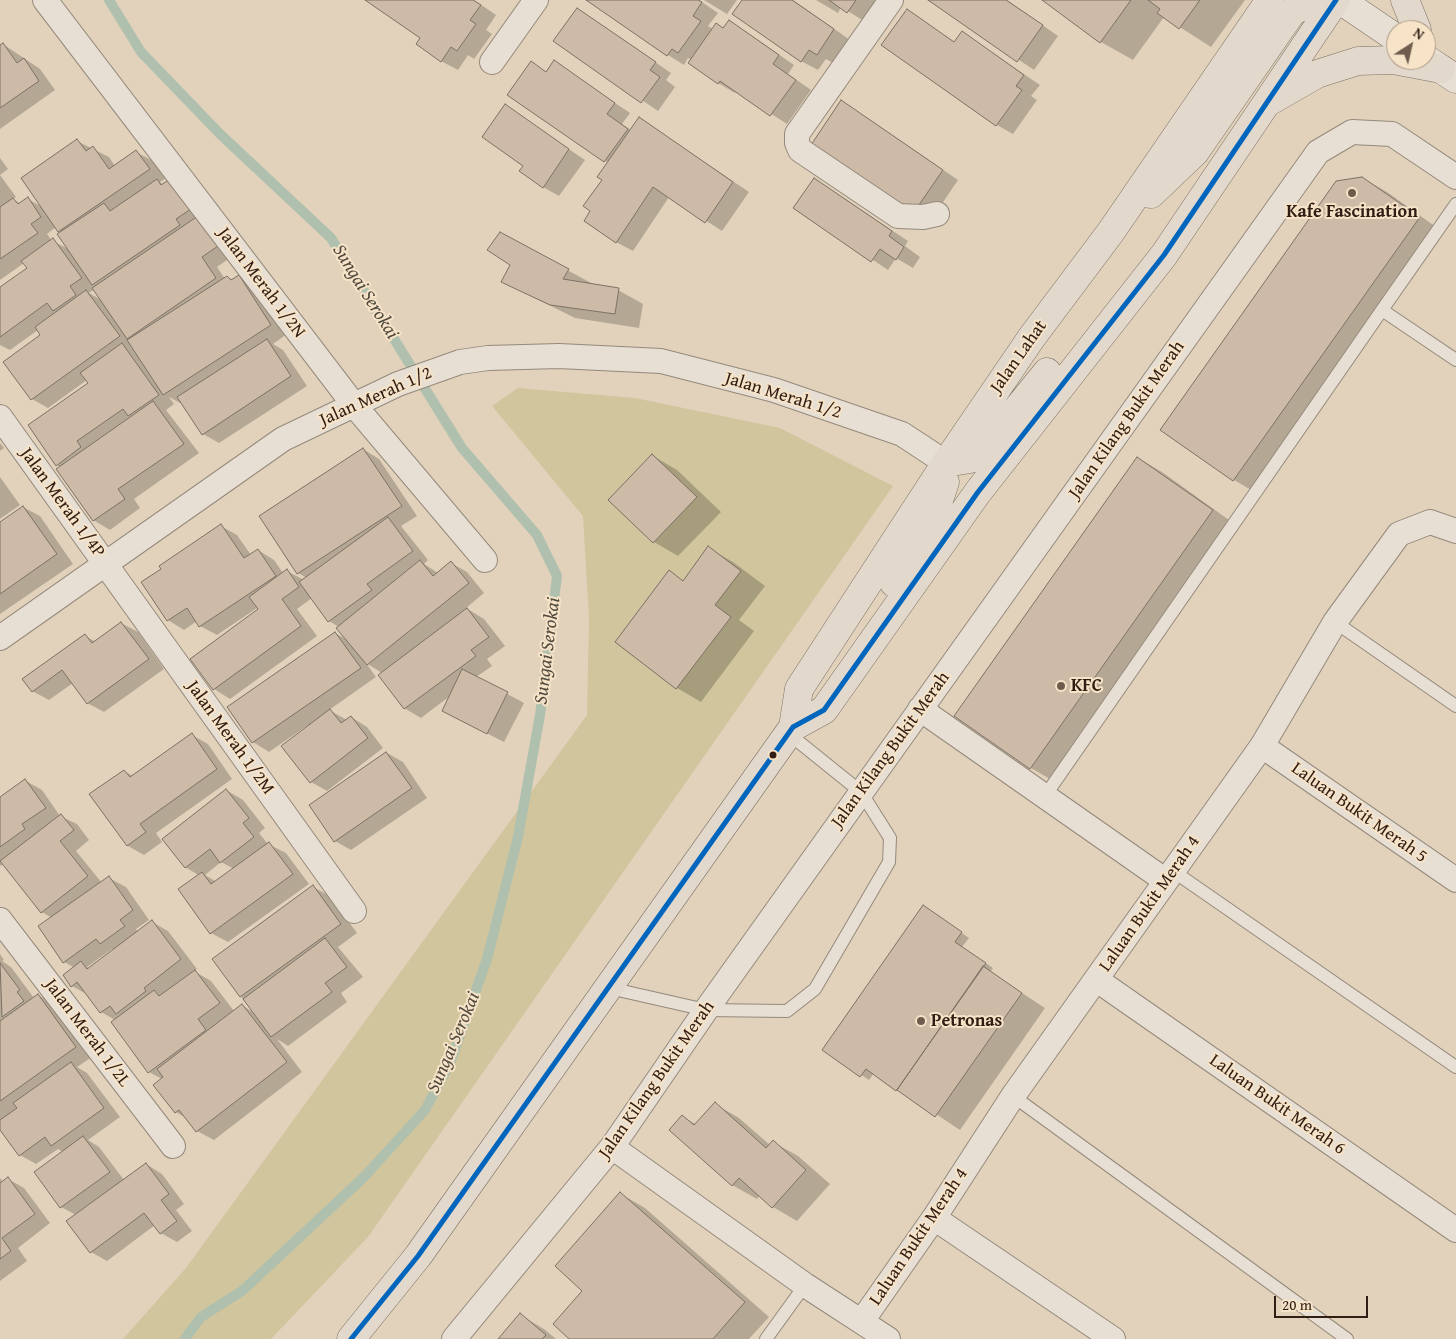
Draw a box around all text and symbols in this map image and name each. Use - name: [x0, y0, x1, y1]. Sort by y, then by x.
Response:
- north arrow: [1386, 20, 1436, 70]
- text: N: [1409, 23, 1429, 44]
- marker: Kafe Fascination: [1346, 187, 1358, 199]
- place label: Kafe Fascination: [1286, 201, 1418, 223]
- street label: Jalan Merah 1/2N: [213, 224, 309, 342]
- water label: Sungai Serokai: [327, 240, 403, 344]
- street label: Jalan Lahat: [986, 316, 1052, 398]
- street label: Jalan Kilang Bukit Merah: [1064, 337, 1190, 503]
- street label: Jalan Merah 1/2: [316, 363, 436, 431]
- street label: Jalan Merah 1/2: [722, 368, 844, 424]
- street label: Jalan Merah 1/4P: [15, 444, 109, 562]
- water label: Sungai Serokai: [530, 596, 566, 706]
- street label: Jalan Kilang Bukit Merah: [827, 668, 955, 832]
- place label: KFC: [1071, 675, 1102, 697]
- street label: Jalan Merah 1/2M: [181, 677, 279, 799]
- marker: KFC: [1055, 680, 1067, 692]
- unlabelled marker: [768, 750, 778, 760]
- street label: Laluan Bukit Merah 5: [1287, 758, 1431, 868]
- street label: Laluan Bukit Merah 4: [1095, 832, 1205, 976]
- street label: Jalan Merah 1/2L: [39, 975, 135, 1091]
- water label: Sungai Serokai: [423, 989, 485, 1097]
- street label: Jalan Kilang Bukit Merah: [594, 997, 720, 1163]
- place label: Petronas: [931, 1010, 1002, 1032]
- marker: Petronas: [915, 1015, 927, 1027]
- street label: Laluan Bukit Merah 6: [1205, 1050, 1349, 1160]
- street label: Laluan Bukit Merah 4: [865, 1164, 973, 1310]
- scale bar: [1276, 1286, 1370, 1318]
- text: 20 m: [1282, 1294, 1312, 1315]

